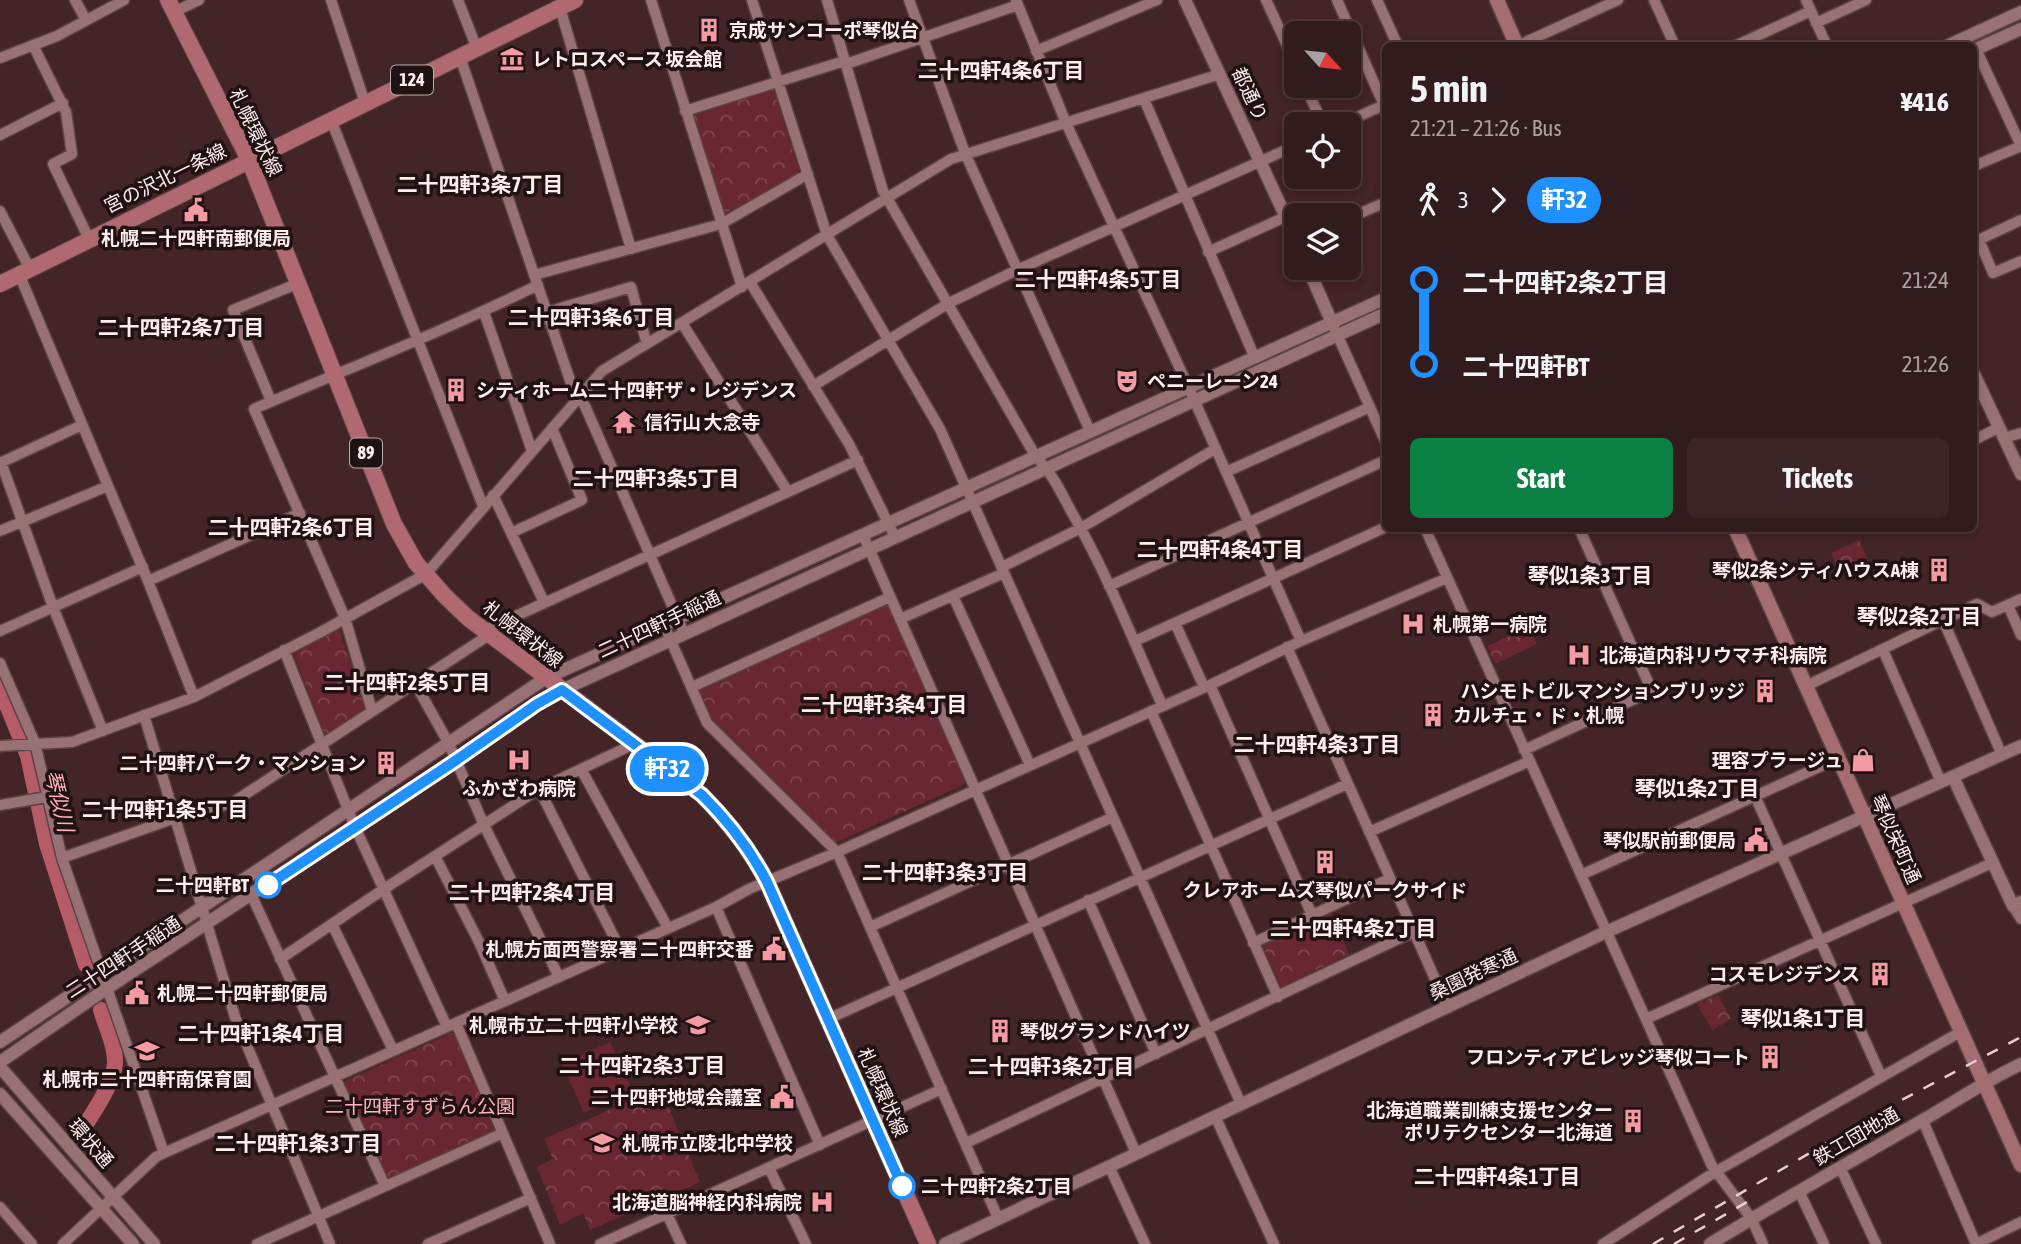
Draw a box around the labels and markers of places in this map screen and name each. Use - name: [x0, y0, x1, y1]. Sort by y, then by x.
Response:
- building icon: 京成サンコーポ琴似台: [695, 16, 723, 44]
- place label: 京成サンコーポ琴似台: [729, 19, 919, 41]
- museum icon: レトロスペース 坂会館: [498, 45, 526, 73]
- place label: レトロスペース 坂会館: [532, 48, 722, 70]
- public building icon: 札幌二十四軒南郵便局: [182, 196, 210, 224]
- place label: 札幌二十四軒南郵便局: [101, 227, 291, 249]
- theatre icon: ペニーレーン24: [1113, 367, 1141, 395]
- place label: ペニーレーン24: [1147, 370, 1278, 392]
- building icon: シティホーム二十四軒ザ・レジデンス: [442, 376, 470, 404]
- place label: シティホーム二十四軒ザ・レジデンス: [476, 379, 797, 401]
- temple icon: 信行山 大念寺: [610, 408, 638, 436]
- place label: 信行山 大念寺: [644, 411, 761, 433]
- building icon: 琴似2条シティハウスA棟: [1925, 556, 1953, 584]
- place label: 琴似2条シティハウスA棟: [1712, 559, 1919, 581]
- hospital icon: 札幌第一病院: [1399, 610, 1427, 638]
- place label: 札幌第一病院: [1433, 613, 1547, 635]
- hospital icon: 北海道内科リウマチ科病院: [1565, 641, 1593, 669]
- place label: 北海道内科リウマチ科病院: [1599, 644, 1827, 666]
- building icon: ハシモトビルマンションブリッジ: [1751, 677, 1779, 705]
- place label: ハシモトビルマンションブリッジ: [1461, 680, 1745, 702]
- building icon: カルチェ・ド・札幌: [1419, 701, 1447, 729]
- place label: カルチェ・ド・札幌: [1453, 704, 1624, 726]
- hospital icon: ふかざわ病院: [505, 746, 533, 774]
- shop icon: 理容プラージュ: [1849, 746, 1877, 774]
- building icon: 二十四軒パーク・マンション: [372, 749, 400, 777]
- place label: 理容プラージュ: [1712, 749, 1843, 771]
- place label: 二十四軒パーク・マンション: [119, 752, 366, 774]
- place label: ふかざわ病院: [462, 777, 576, 799]
- public building icon: 琴似駅前郵便局: [1742, 826, 1770, 854]
- place label: 琴似駅前郵便局: [1603, 829, 1736, 851]
- building icon: クレアホームズ琴似パークサイド: [1311, 848, 1339, 876]
- marker: 二十四軒BT: [255, 872, 281, 898]
- place label: 二十四軒BT: [156, 874, 250, 896]
- place label: クレアホームズ琴似パークサイド: [1183, 879, 1467, 901]
- public building icon: 札幌方面西警察署 二十四軒交番: [760, 935, 788, 963]
- place label: 札幌方面西警察署 二十四軒交番: [485, 938, 754, 960]
- building icon: コスモレジデンス: [1866, 960, 1894, 988]
- place label: コスモレジデンス: [1708, 963, 1860, 985]
- public building icon: 札幌二十四軒郵便局: [123, 979, 151, 1007]
- place label: 札幌二十四軒郵便局: [157, 982, 328, 1004]
- school or university icon: 札幌市立二十四軒小学校: [684, 1011, 712, 1039]
- place label: 札幌市立二十四軒小学校: [469, 1014, 678, 1036]
- building icon: 琴似グランドハイツ: [986, 1017, 1014, 1045]
- place label: 琴似グランドハイツ: [1020, 1020, 1191, 1042]
- school or university icon: 札幌市二十四軒南保育園: [133, 1037, 161, 1065]
- building icon: フロンティアビレッジ琴似コート: [1756, 1043, 1784, 1071]
- place label: フロンティアビレッジ琴似コート: [1466, 1046, 1750, 1068]
- place label: 札幌市二十四軒南保育園: [42, 1068, 252, 1090]
- public building icon: 二十四軒地域会議室: [768, 1083, 796, 1111]
- place label: 二十四軒地域会議室: [591, 1086, 762, 1108]
- place label: 北海道職業訓練支援センター ポリテクセンター北海道: [1366, 1099, 1613, 1143]
- building icon: 北海道職業訓練支援センター ポリテクセンター北海道: [1619, 1107, 1647, 1135]
- school or university icon: 札幌市立陵北中学校: [588, 1129, 616, 1157]
- place label: 札幌市立陵北中学校: [622, 1132, 793, 1154]
- marker: 二十四軒2条2丁目: [889, 1173, 915, 1199]
- place label: 二十四軒2条2丁目: [921, 1175, 1072, 1197]
- hospital icon: 北海道脳神経内科病院: [808, 1188, 836, 1216]
- place label: 北海道脳神経内科病院: [612, 1191, 802, 1213]

